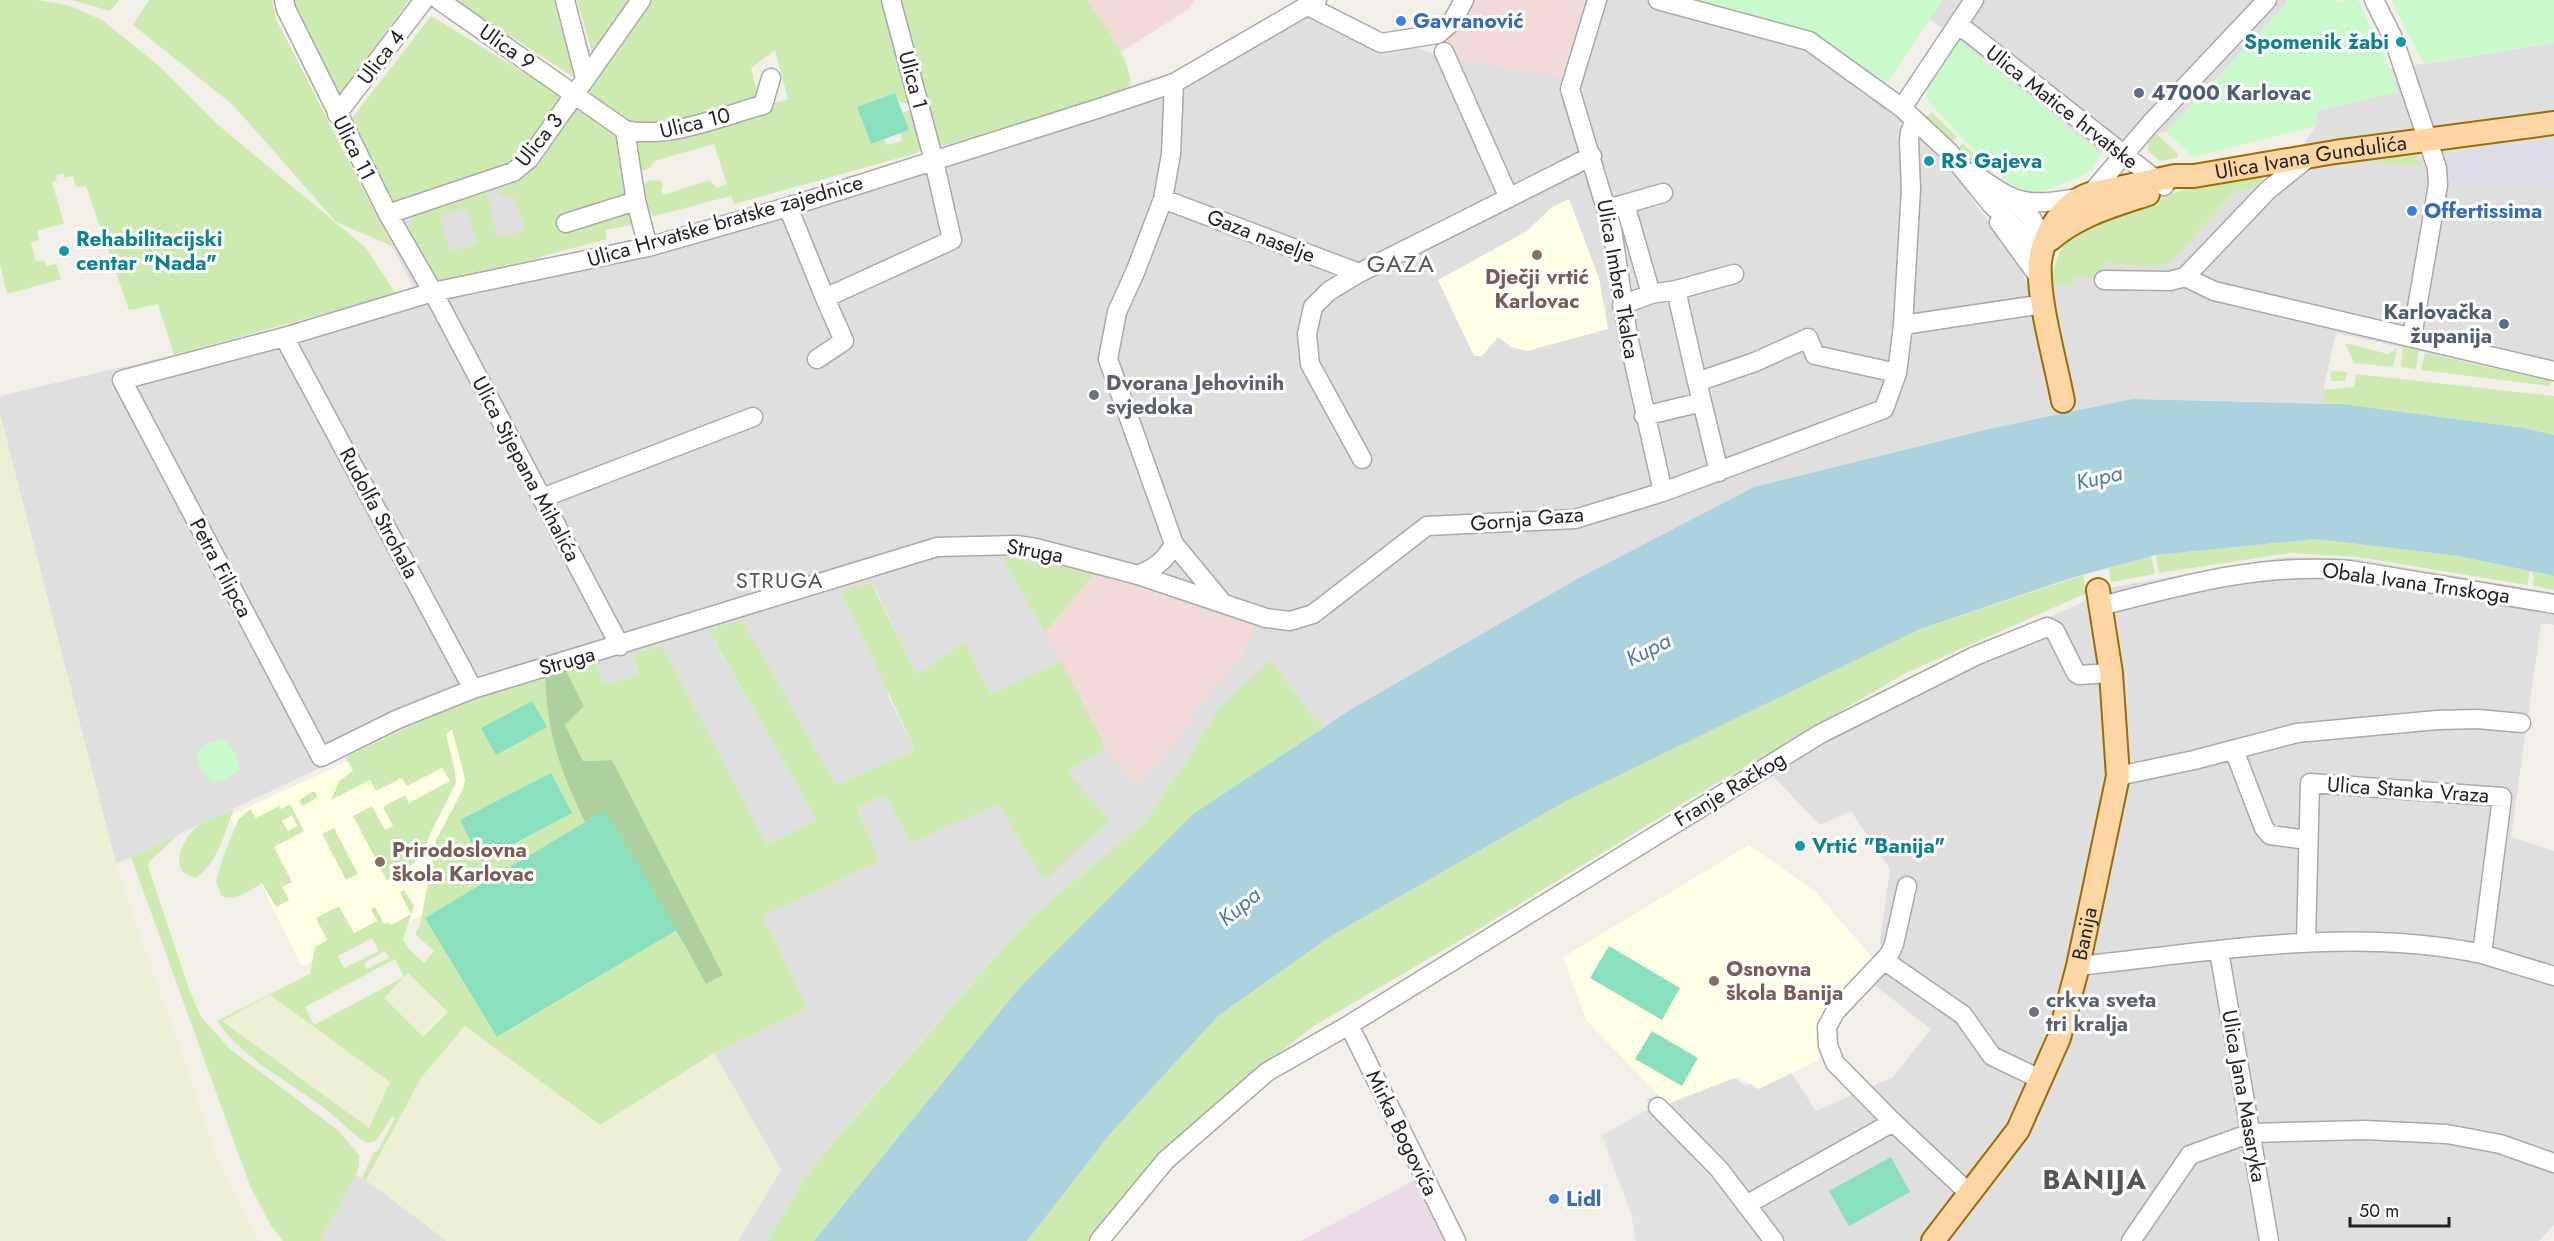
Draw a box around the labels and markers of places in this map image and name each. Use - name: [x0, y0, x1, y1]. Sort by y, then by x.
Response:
- place label: Gavranović: [1413, 6, 1524, 36]
- marker: Gavranović: [1394, 14, 1408, 28]
- place label: Spomenik žabi: [2244, 27, 2389, 57]
- marker: Spomenik žabi: [2394, 35, 2408, 49]
- place label: 47000 Karlovac: [2151, 78, 2311, 108]
- marker: 47000 Karlovac: [2132, 86, 2146, 100]
- place label: RS Gajeva: [1941, 146, 2042, 176]
- marker: RS Gajeva: [1922, 154, 1936, 168]
- place label: Offertissima: [2424, 196, 2542, 226]
- marker: Offertissima: [2405, 204, 2419, 218]
- place label: Rehabilitacijski centar "Nada": [76, 224, 222, 278]
- marker: Rehabilitacijski centar "Nada": [57, 244, 71, 258]
- marker: Dječji vrtić Karlovac: [1530, 248, 1544, 262]
- place label: Dječji vrtić Karlovac: [1485, 262, 1589, 316]
- place label: Karlovačka županija: [2383, 297, 2492, 351]
- marker: Karlovačka županija: [2497, 317, 2511, 331]
- place label: Dvorana Jehovinih svjedoka: [1106, 368, 1284, 422]
- marker: Dvorana Jehovinih svjedoka: [1087, 388, 1101, 402]
- place label: Vrtić "Banija": [1811, 831, 1945, 861]
- place label: Prirodoslovna škola Karlovac: [392, 835, 534, 889]
- marker: Vrtić "Banija": [1793, 839, 1807, 853]
- marker: Prirodoslovna škola Karlovac: [373, 855, 387, 869]
- place label: Osnovna škola Banija: [1726, 954, 1843, 1008]
- marker: Osnovna škola Banija: [1707, 974, 1721, 988]
- place label: crkva sveta tri kralja: [2046, 985, 2156, 1039]
- marker: crkva sveta tri kralja: [2027, 1005, 2041, 1019]
- place label: Lidl: [1566, 1184, 1602, 1214]
- marker: Lidl: [1547, 1192, 1561, 1206]

